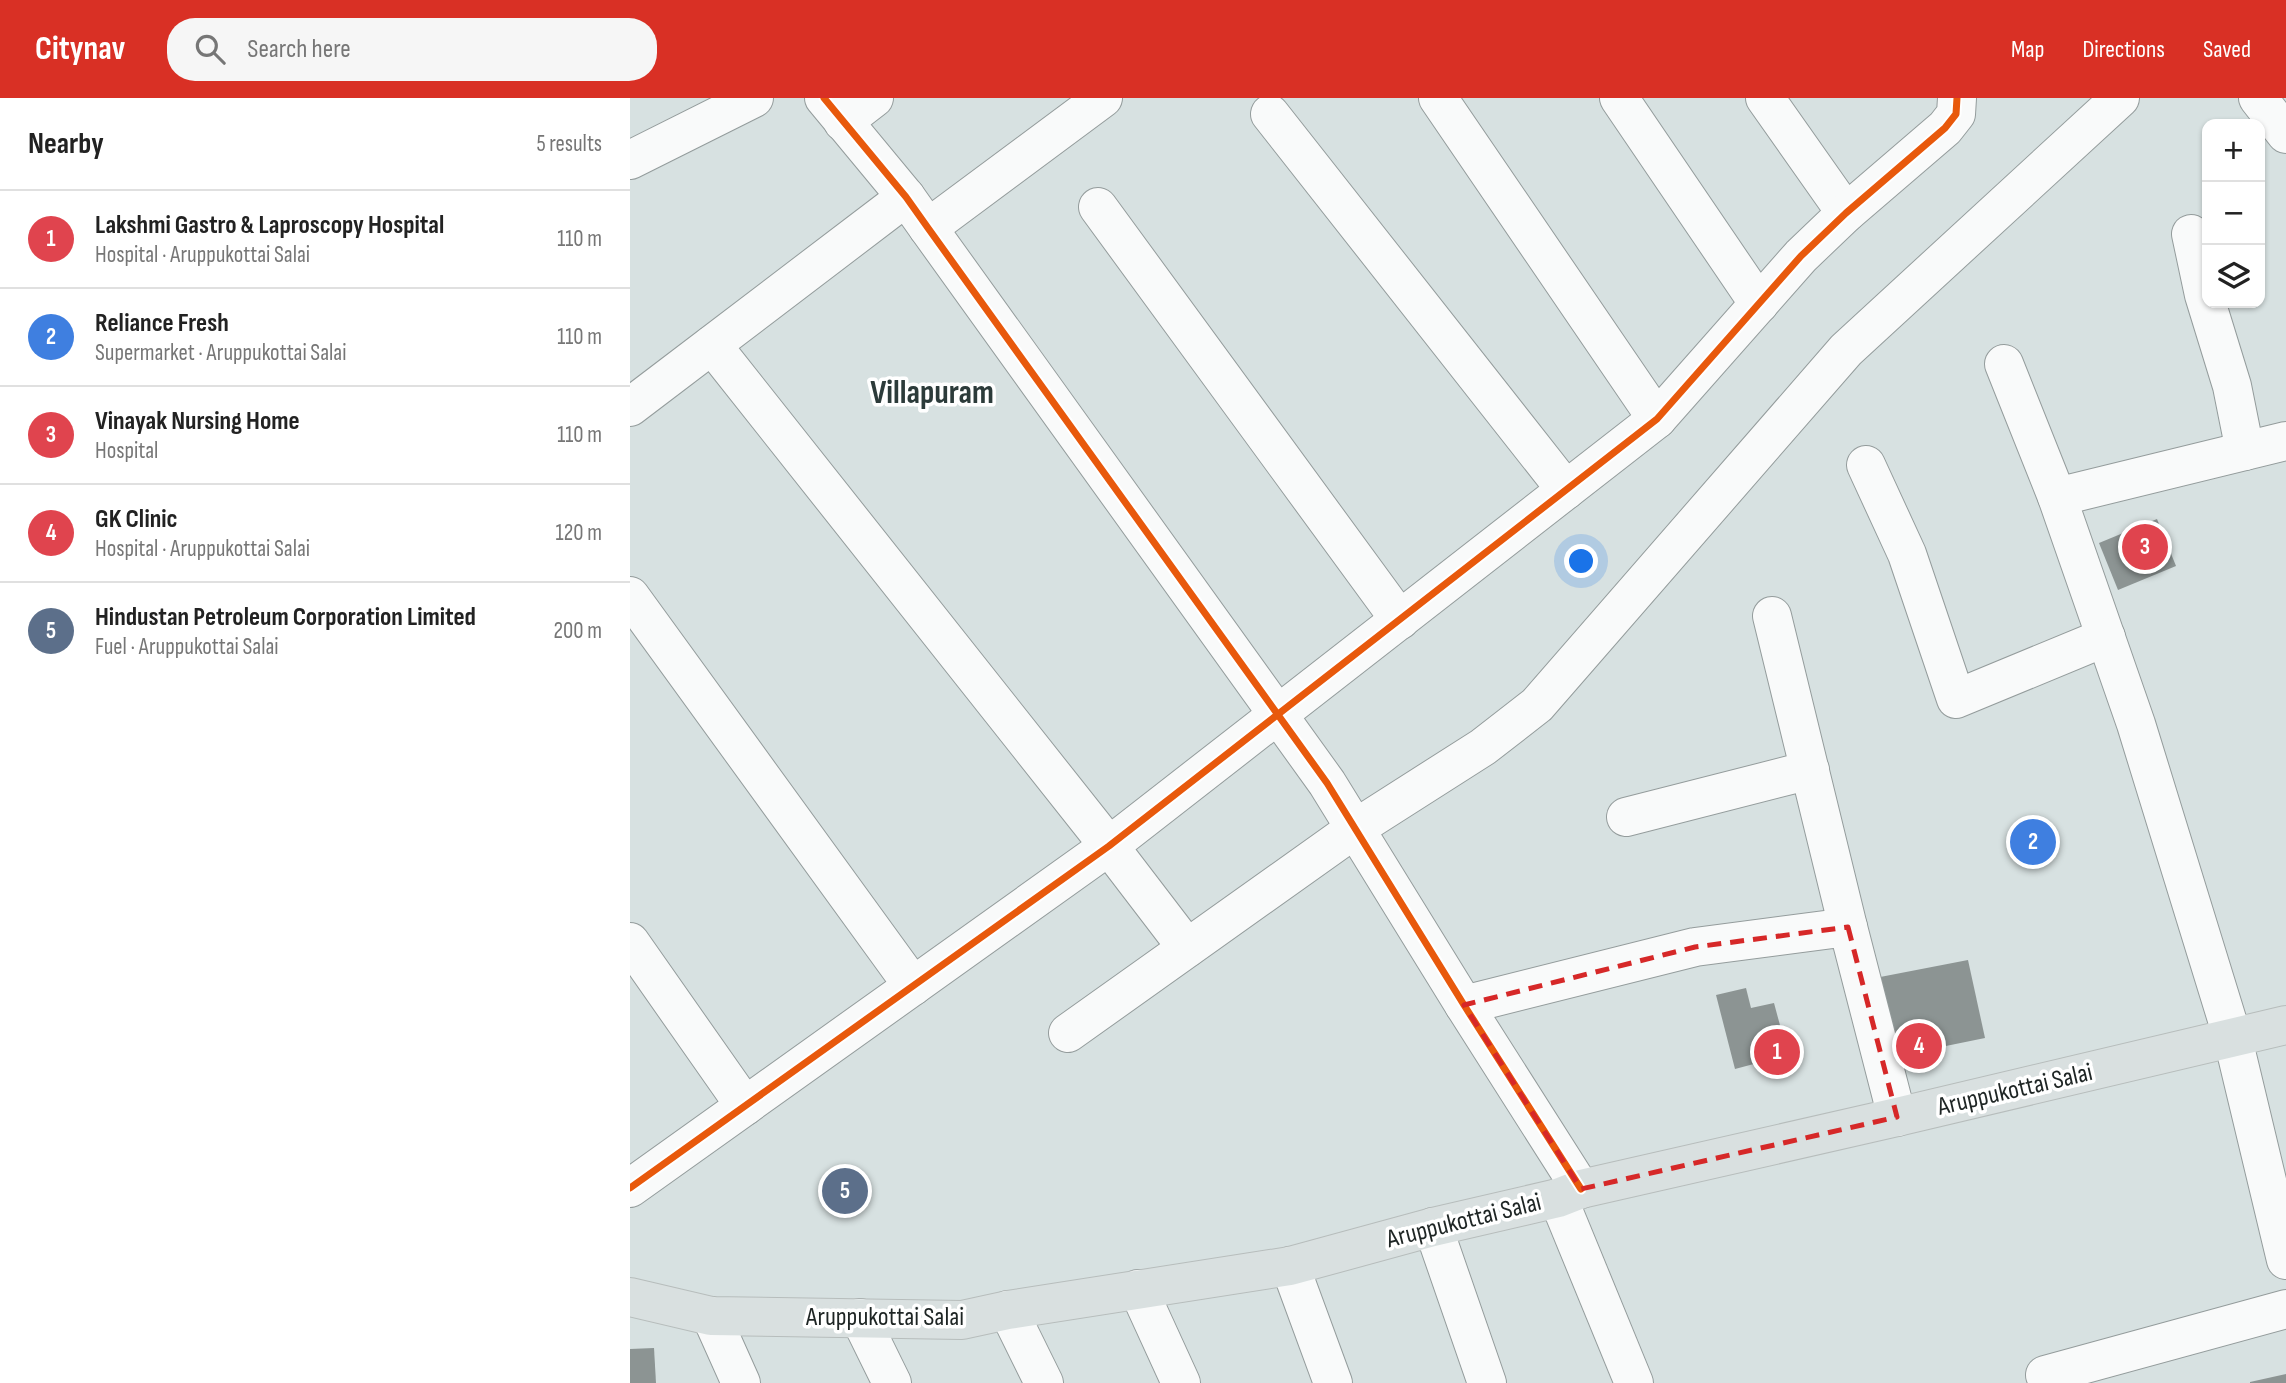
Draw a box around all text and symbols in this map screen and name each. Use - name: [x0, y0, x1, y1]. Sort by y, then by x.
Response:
- search box: [167, 18, 657, 81]
- text: Citynav: [35, 29, 125, 69]
- icon: search: [191, 30, 229, 68]
- text: Search here: [247, 34, 351, 65]
- text: Map: [2011, 35, 2044, 64]
- text: Directions: [2082, 35, 2165, 64]
- text: Saved: [2203, 35, 2251, 64]
- map controls: [2202, 119, 2265, 308]
- button: +: [2202, 119, 2265, 182]
- text: Nearby: [28, 126, 104, 162]
- text: 5 results: [536, 130, 602, 158]
- button: −: [2202, 182, 2265, 245]
- text: Lakshmi Gastro & Laproscopy Hospital: [95, 210, 444, 241]
- text: 1: [46, 225, 56, 253]
- text: 110 m: [557, 225, 602, 253]
- text: Hospital · Aruppukottai Salai: [95, 241, 310, 269]
- button: layers: [2202, 245, 2265, 308]
- text: Reliance Fresh: [95, 308, 229, 339]
- text: 2: [46, 323, 56, 351]
- text: 110 m: [557, 323, 602, 351]
- text: Supermarket · Aruppukottai Salai: [95, 339, 346, 367]
- district label: Villapuram: [870, 373, 994, 413]
- text: Vinayak Nursing Home: [95, 406, 300, 437]
- text: 3: [46, 421, 56, 449]
- text: 110 m: [557, 421, 602, 449]
- text: Hospital: [95, 437, 158, 465]
- text: GK Clinic: [95, 504, 178, 535]
- text: 4: [46, 519, 56, 547]
- text: 120 m: [556, 519, 602, 547]
- pin: 3: [2122, 521, 2168, 573]
- text: Hospital · Aruppukottai Salai: [95, 535, 310, 563]
- your location: [1564, 544, 1598, 578]
- text: Hindustan Petroleum Corporation Limited: [95, 602, 476, 633]
- text: 5: [46, 617, 56, 645]
- text: 200 m: [554, 617, 602, 645]
- text: Fuel · Aruppukottai Salai: [95, 633, 279, 661]
- pin: 2: [2010, 816, 2056, 868]
- pin: 4: [1896, 1020, 1942, 1072]
- pin: 1: [1754, 1026, 1800, 1078]
- street label: Aruppukottai Salai: [1933, 1057, 2096, 1123]
- pin: 5: [822, 1165, 868, 1217]
- street label: Aruppukottai Salai: [1383, 1187, 1544, 1255]
- street label: Aruppukottai Salai: [805, 1302, 964, 1333]

